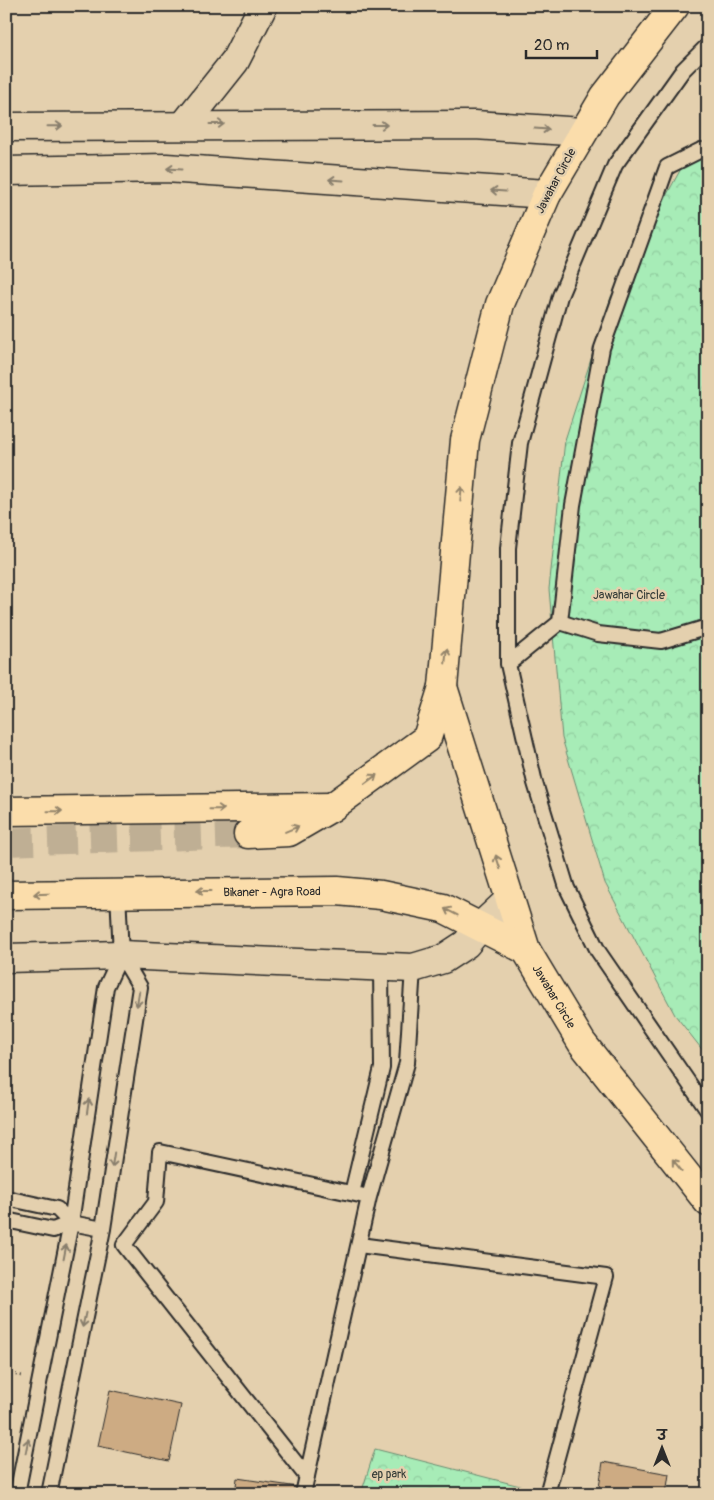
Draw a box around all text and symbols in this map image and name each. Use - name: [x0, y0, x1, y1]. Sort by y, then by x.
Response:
- scale bar: [526, 28, 598, 60]
- text: 20 m: [534, 36, 569, 55]
- one-way arrow: [209, 119, 225, 129]
- one-way arrow: [372, 120, 388, 130]
- one-way arrow: [46, 121, 63, 131]
- one-way arrow: [534, 125, 550, 134]
- street label: Jawahar Circle: [533, 146, 580, 216]
- one-way arrow: [166, 164, 182, 174]
- one-way arrow: [328, 175, 344, 184]
- one-way arrow: [490, 186, 506, 195]
- one-way arrow: [456, 486, 466, 502]
- park label: Jawahar Circle: [593, 588, 665, 603]
- one-way arrow: [441, 648, 451, 664]
- one-way arrow: [364, 774, 378, 784]
- one-way arrow: [209, 804, 225, 814]
- one-way arrow: [46, 806, 63, 816]
- one-way arrow: [284, 824, 299, 833]
- one-way arrow: [493, 855, 503, 871]
- street label: Bikaner - Agra Road: [223, 884, 321, 900]
- one-way arrow: [196, 887, 212, 896]
- one-way arrow: [33, 889, 50, 899]
- one-way arrow: [444, 907, 459, 916]
- street label: Jawahar Circle: [529, 962, 579, 1031]
- one-way arrow: [132, 991, 142, 1007]
- one-way arrow: [83, 1098, 93, 1114]
- one-way arrow: [108, 1151, 118, 1167]
- one-way arrow: [671, 1159, 682, 1172]
- one-way arrow: [61, 1245, 70, 1261]
- one-way arrow: [79, 1311, 89, 1327]
- north arrow: [636, 1422, 686, 1472]
- text: उ: [655, 1427, 668, 1444]
- one-way arrow: [22, 1438, 32, 1454]
- park label: ep park: [372, 1467, 406, 1482]

